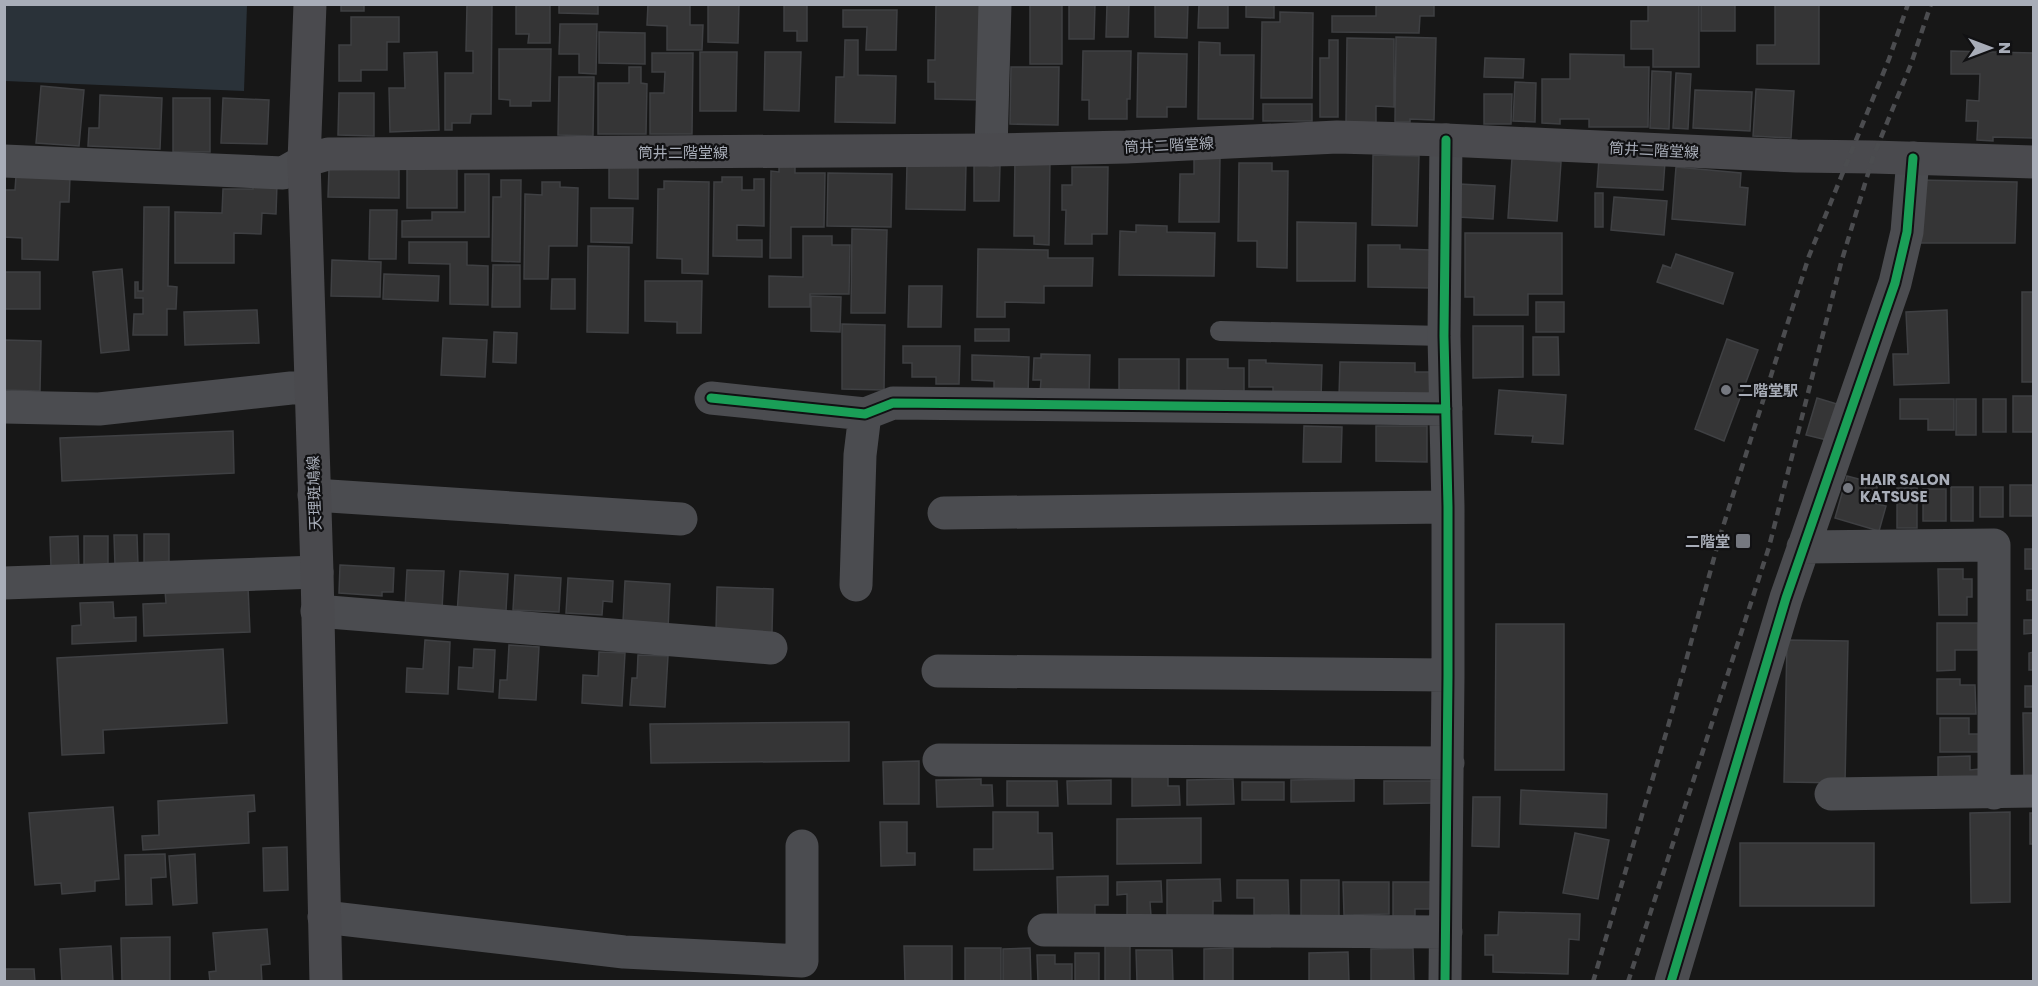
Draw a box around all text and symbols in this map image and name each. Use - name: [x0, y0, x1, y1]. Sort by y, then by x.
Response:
- north arrow: [1960, 18, 2020, 78]
- text: N: [1993, 42, 2016, 54]
- street label: 筒井二階堂線: [1124, 132, 1214, 158]
- street label: 筒井二階堂線: [1609, 137, 1699, 163]
- street label: 筒井二階堂線: [638, 142, 728, 163]
- place label: 二階堂駅: [1738, 380, 1798, 401]
- marker: 二階堂駅: [1719, 383, 1733, 397]
- street label: 天理斑鳩線: [302, 455, 326, 531]
- place label: HAIR SALON KATSUSE: [1860, 469, 1950, 507]
- marker: HAIR SALON KATSUSE: [1841, 481, 1855, 495]
- place label: 二階堂: [1685, 531, 1730, 552]
- marker: 二階堂: [1734, 532, 1752, 550]

